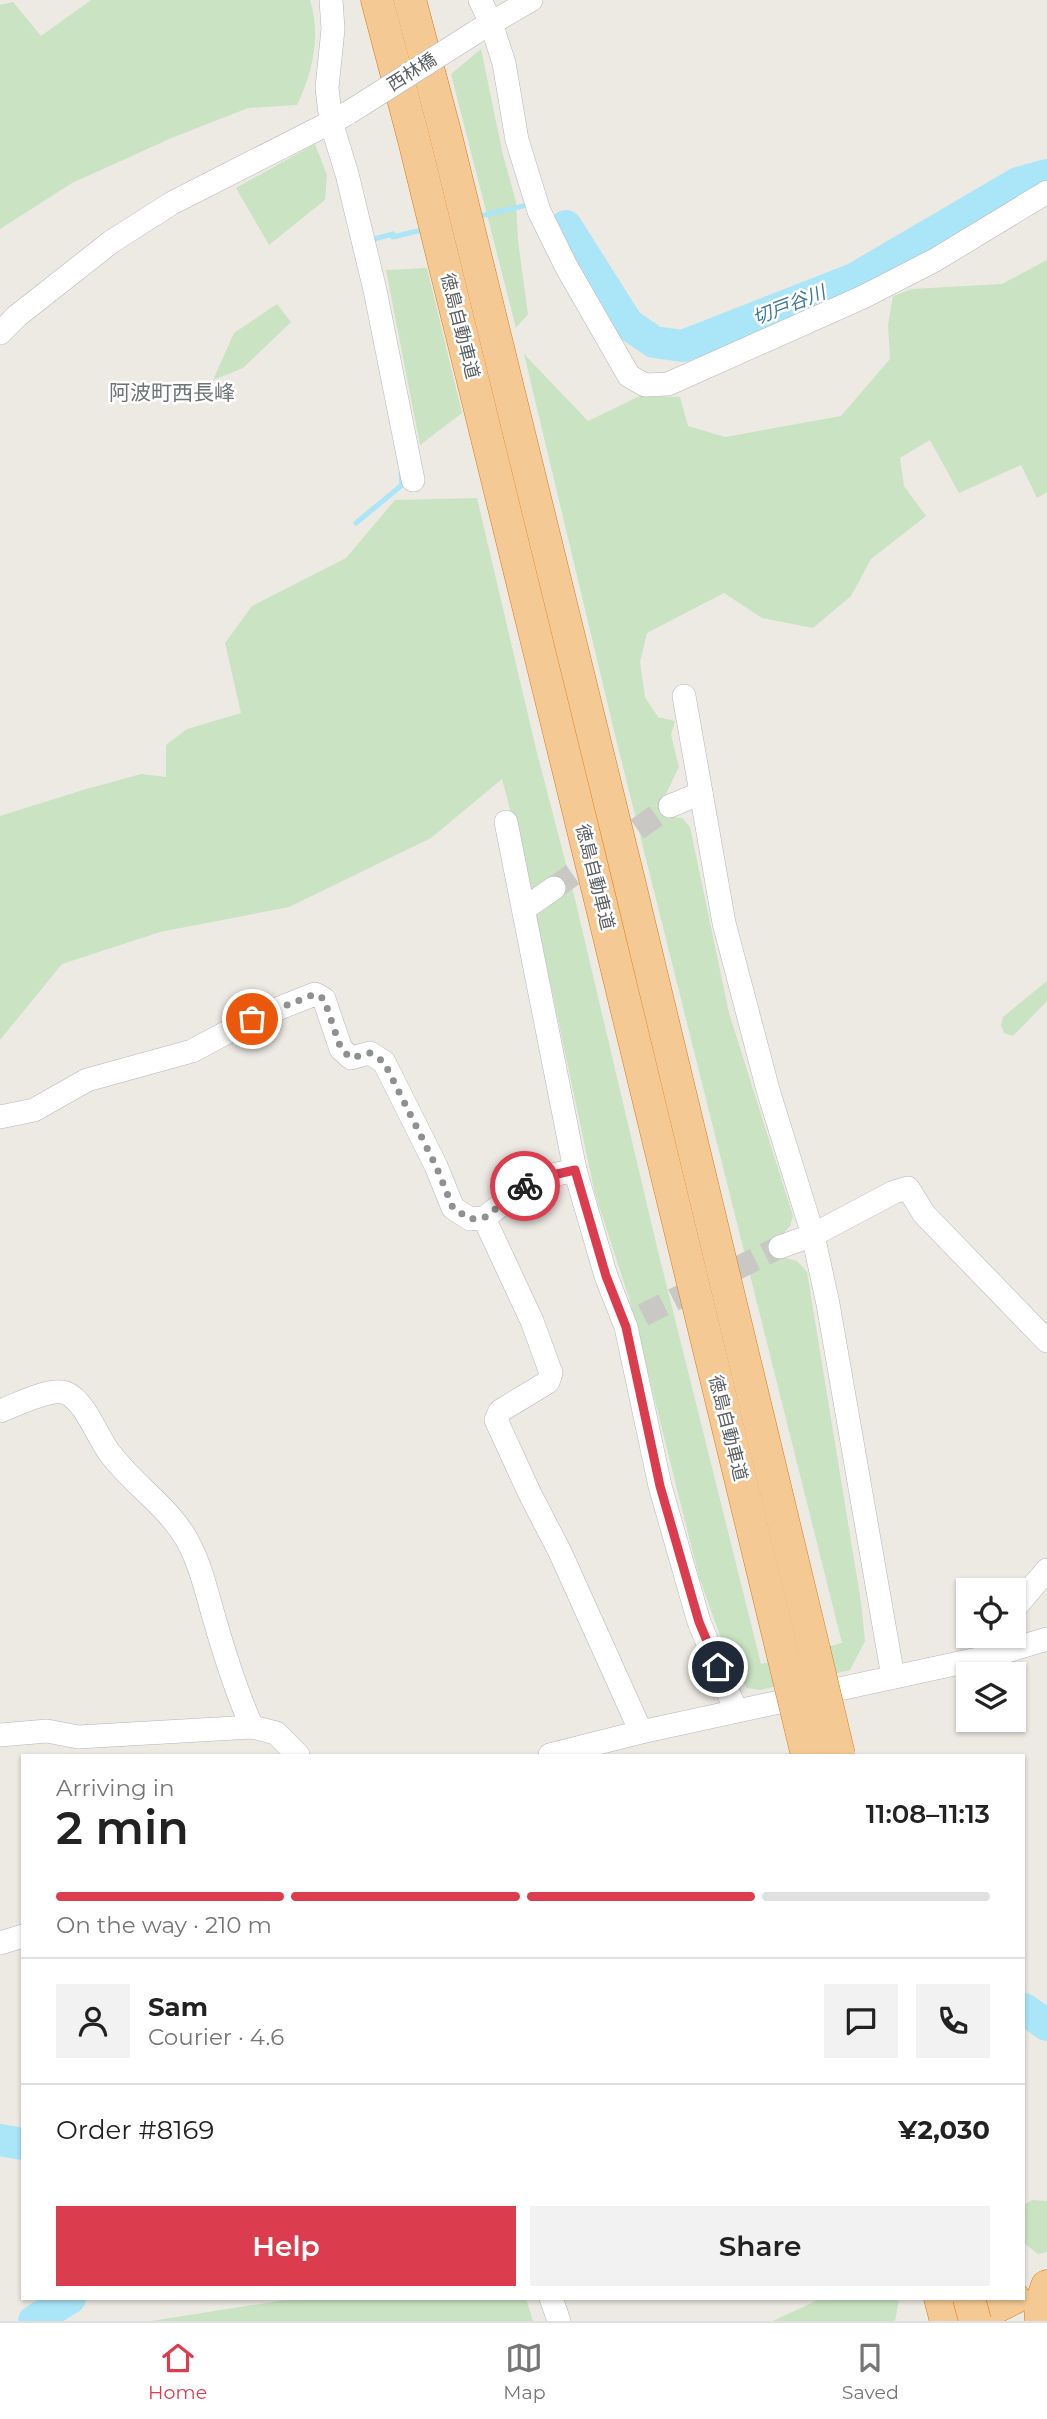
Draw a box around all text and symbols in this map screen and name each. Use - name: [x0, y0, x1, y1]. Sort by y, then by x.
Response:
- street label: 西林橋: [383, 48, 441, 96]
- street label: 徳島自動車道: [436, 271, 484, 381]
- water label: 切戸谷川: [749, 280, 830, 329]
- district label: 阿波町西長峰: [109, 380, 235, 405]
- street label: 徳島自動車道: [571, 822, 619, 932]
- pin: [222, 989, 282, 1049]
- icon: bag: [233, 1000, 271, 1038]
- courier: [490, 1151, 560, 1221]
- icon: bike: [506, 1167, 544, 1205]
- street label: 徳島自動車道: [704, 1373, 752, 1483]
- map controls: [956, 1578, 1026, 1732]
- button: locate: [956, 1578, 1026, 1648]
- pin: [688, 1637, 748, 1697]
- icon: home: [699, 1648, 737, 1686]
- button: layers: [956, 1662, 1026, 1732]
- text: Arriving in: [56, 1774, 175, 1802]
- text: 11:08–11:13: [866, 1798, 990, 1830]
- text: 2 min: [56, 1799, 189, 1856]
- text: On the way · 210 m: [56, 1911, 272, 1939]
- button: person: [56, 1984, 130, 2058]
- button: chat: [824, 1984, 898, 2058]
- button: phone: [916, 1984, 990, 2058]
- text: Sam: [148, 1991, 208, 2023]
- text: Courier · 4.6: [148, 2023, 284, 2051]
- text: Order #8169: [56, 2114, 214, 2146]
- text: ¥2,030: [898, 2114, 990, 2146]
- button: Help: [56, 2206, 516, 2286]
- button: Share: [530, 2206, 990, 2286]
- tab: Home: [148, 2339, 207, 2404]
- tab: Map: [503, 2339, 546, 2404]
- tab: Saved: [842, 2339, 899, 2404]

